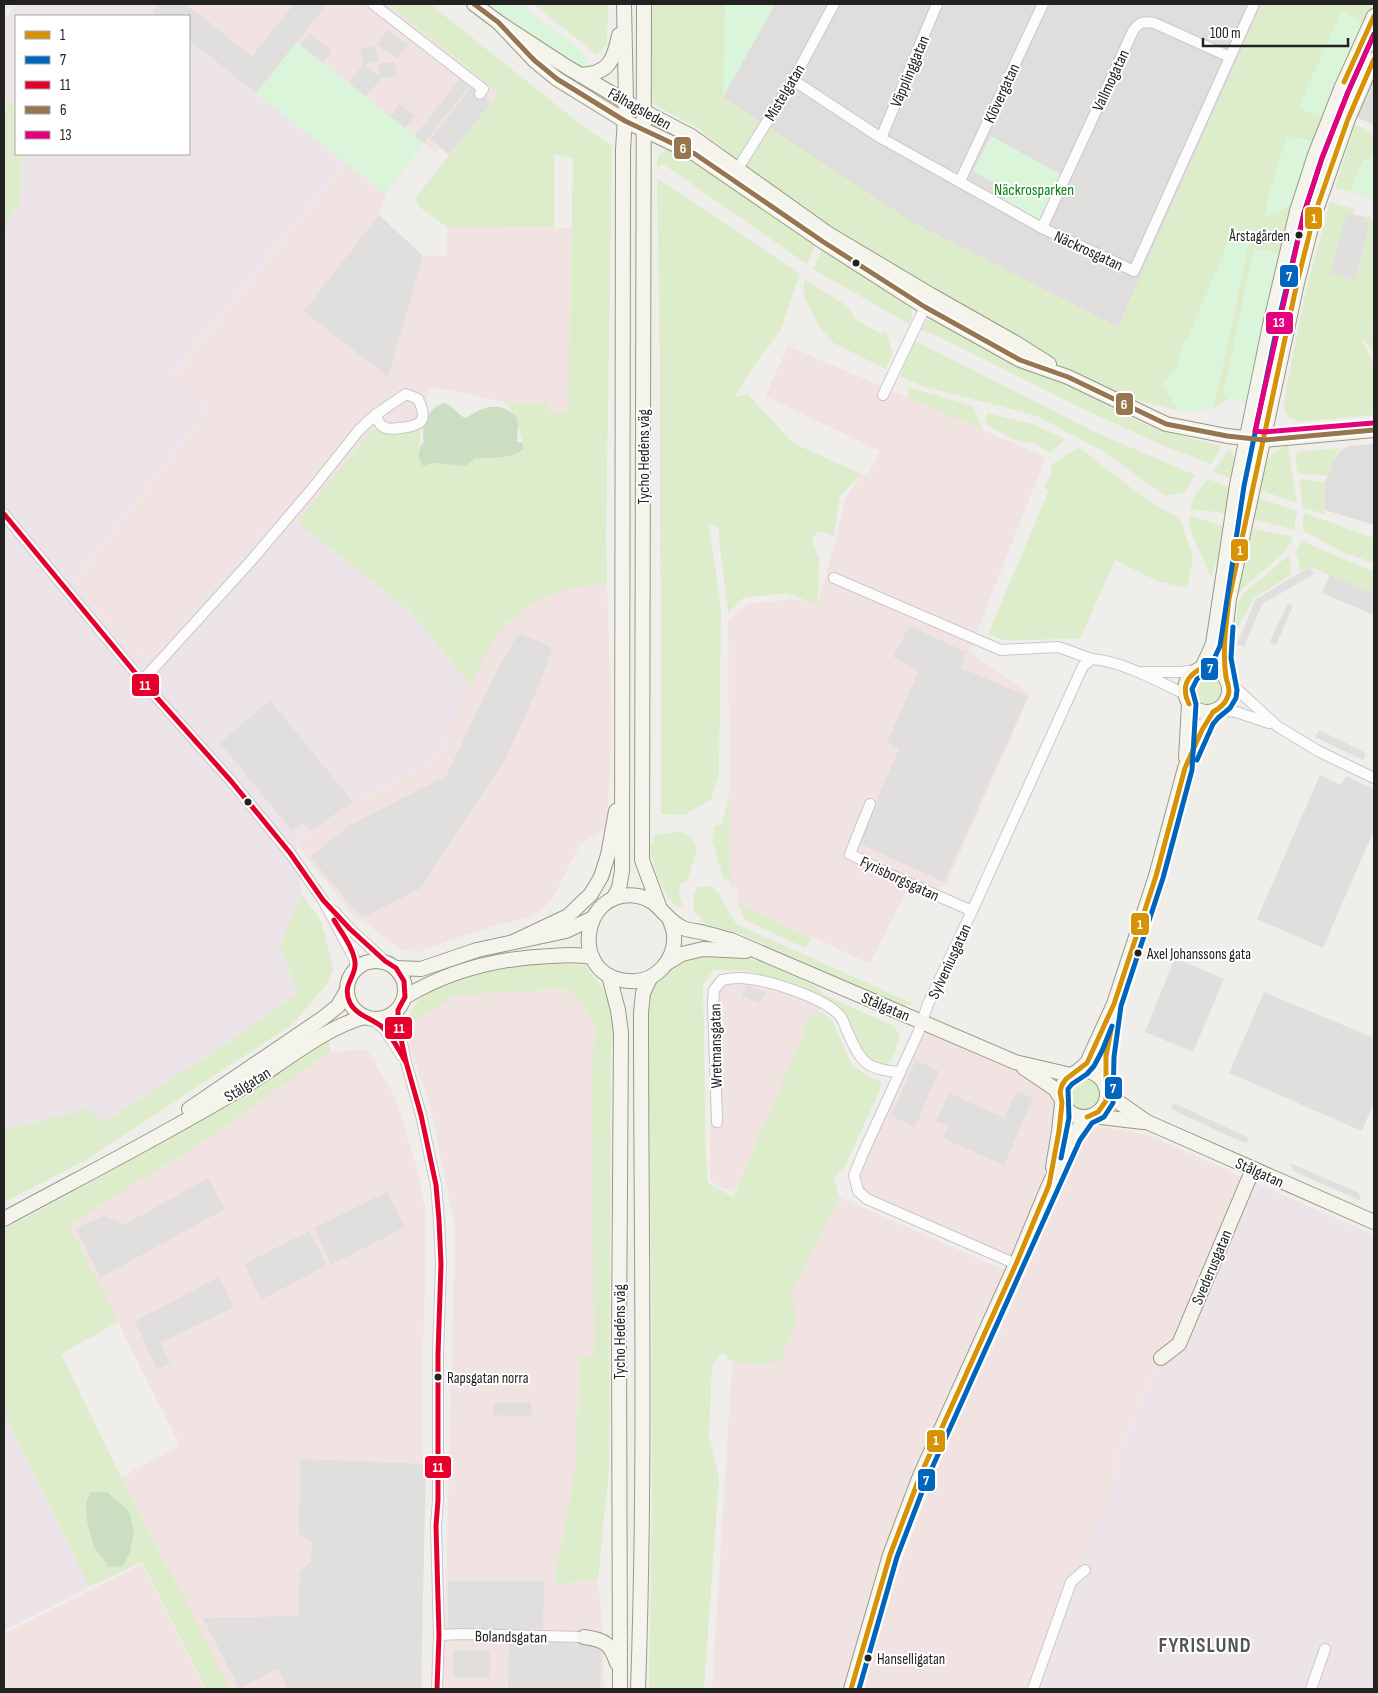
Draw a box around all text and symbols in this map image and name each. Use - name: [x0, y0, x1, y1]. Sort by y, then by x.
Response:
- legend: [15, 15, 190, 155]
- scale bar: [1203, 15, 1348, 47]
- text: 100 m: [1210, 24, 1241, 43]
- text: 1: [60, 26, 66, 45]
- street label: Väpplinggatan: [887, 33, 934, 110]
- street label: Vallmogatan: [1089, 47, 1134, 114]
- text: 7: [60, 51, 66, 70]
- street label: Mistelgatan: [761, 61, 810, 124]
- street label: Klövergatan: [980, 61, 1024, 126]
- text: 11: [60, 76, 71, 95]
- street label: Fålhagsleden: [604, 84, 674, 134]
- text: 6: [60, 101, 67, 120]
- text: 13: [60, 126, 72, 145]
- line badge: 6: [673, 136, 692, 160]
- text: 6: [680, 140, 687, 157]
- park label: Näckrosparken: [994, 181, 1074, 200]
- line badge: 1: [1304, 206, 1323, 230]
- text: 1: [1311, 210, 1317, 227]
- street label: Näckrosgatan: [1051, 227, 1126, 276]
- place label: Årstagården: [1228, 227, 1290, 246]
- marker: Årstagården: [1294, 230, 1304, 240]
- unlabelled marker: [851, 258, 861, 268]
- line badge: 7: [1279, 264, 1299, 288]
- text: 7: [1286, 268, 1293, 285]
- line badge: 13: [1265, 311, 1294, 335]
- text: 13: [1273, 314, 1285, 331]
- line badge: 6: [1115, 392, 1134, 416]
- text: 6: [1121, 396, 1128, 413]
- street label: Tycho Hedéns väg: [635, 409, 654, 505]
- line badge: 1: [1230, 538, 1249, 562]
- text: 1: [1237, 542, 1243, 559]
- line badge: 7: [1200, 657, 1219, 681]
- text: 7: [1207, 660, 1214, 677]
- line badge: 11: [131, 673, 160, 697]
- text: 11: [140, 677, 151, 694]
- unlabelled marker: [243, 797, 253, 807]
- street label: Fyrisborgsgatan: [857, 853, 942, 906]
- line badge: 1: [1130, 912, 1150, 936]
- text: 1: [1137, 916, 1143, 933]
- street label: Sylveniusgatan: [925, 921, 976, 1002]
- place label: Axel Johanssons gata: [1146, 945, 1251, 964]
- marker: Axel Johanssons gata: [1133, 948, 1143, 958]
- street label: Stålgatan: [858, 989, 913, 1026]
- street label: Wretmansgatan: [706, 1003, 727, 1089]
- line badge: 11: [384, 1016, 413, 1040]
- text: 11: [394, 1020, 405, 1037]
- street label: Stålgatan: [221, 1064, 274, 1107]
- line badge: 7: [1104, 1076, 1123, 1100]
- text: 7: [1110, 1080, 1117, 1097]
- street label: Stålgatan: [1232, 1154, 1287, 1192]
- street label: Svederusgatan: [1188, 1227, 1237, 1308]
- street label: Tycho Hedéns väg: [611, 1284, 630, 1380]
- place label: Rapsgatan norra: [447, 1369, 529, 1388]
- marker: Rapsgatan norra: [433, 1372, 443, 1382]
- line badge: 1: [926, 1429, 946, 1453]
- text: 1: [933, 1432, 939, 1449]
- line badge: 11: [424, 1455, 452, 1479]
- text: 11: [433, 1459, 444, 1476]
- line badge: 7: [917, 1468, 936, 1492]
- text: 7: [923, 1472, 930, 1489]
- street label: Bolandsgatan: [475, 1627, 547, 1648]
- district label: FYRISLUND: [1158, 1633, 1252, 1658]
- place label: Hanselligatan: [877, 1650, 945, 1669]
- marker: Hanselligatan: [863, 1653, 873, 1663]

